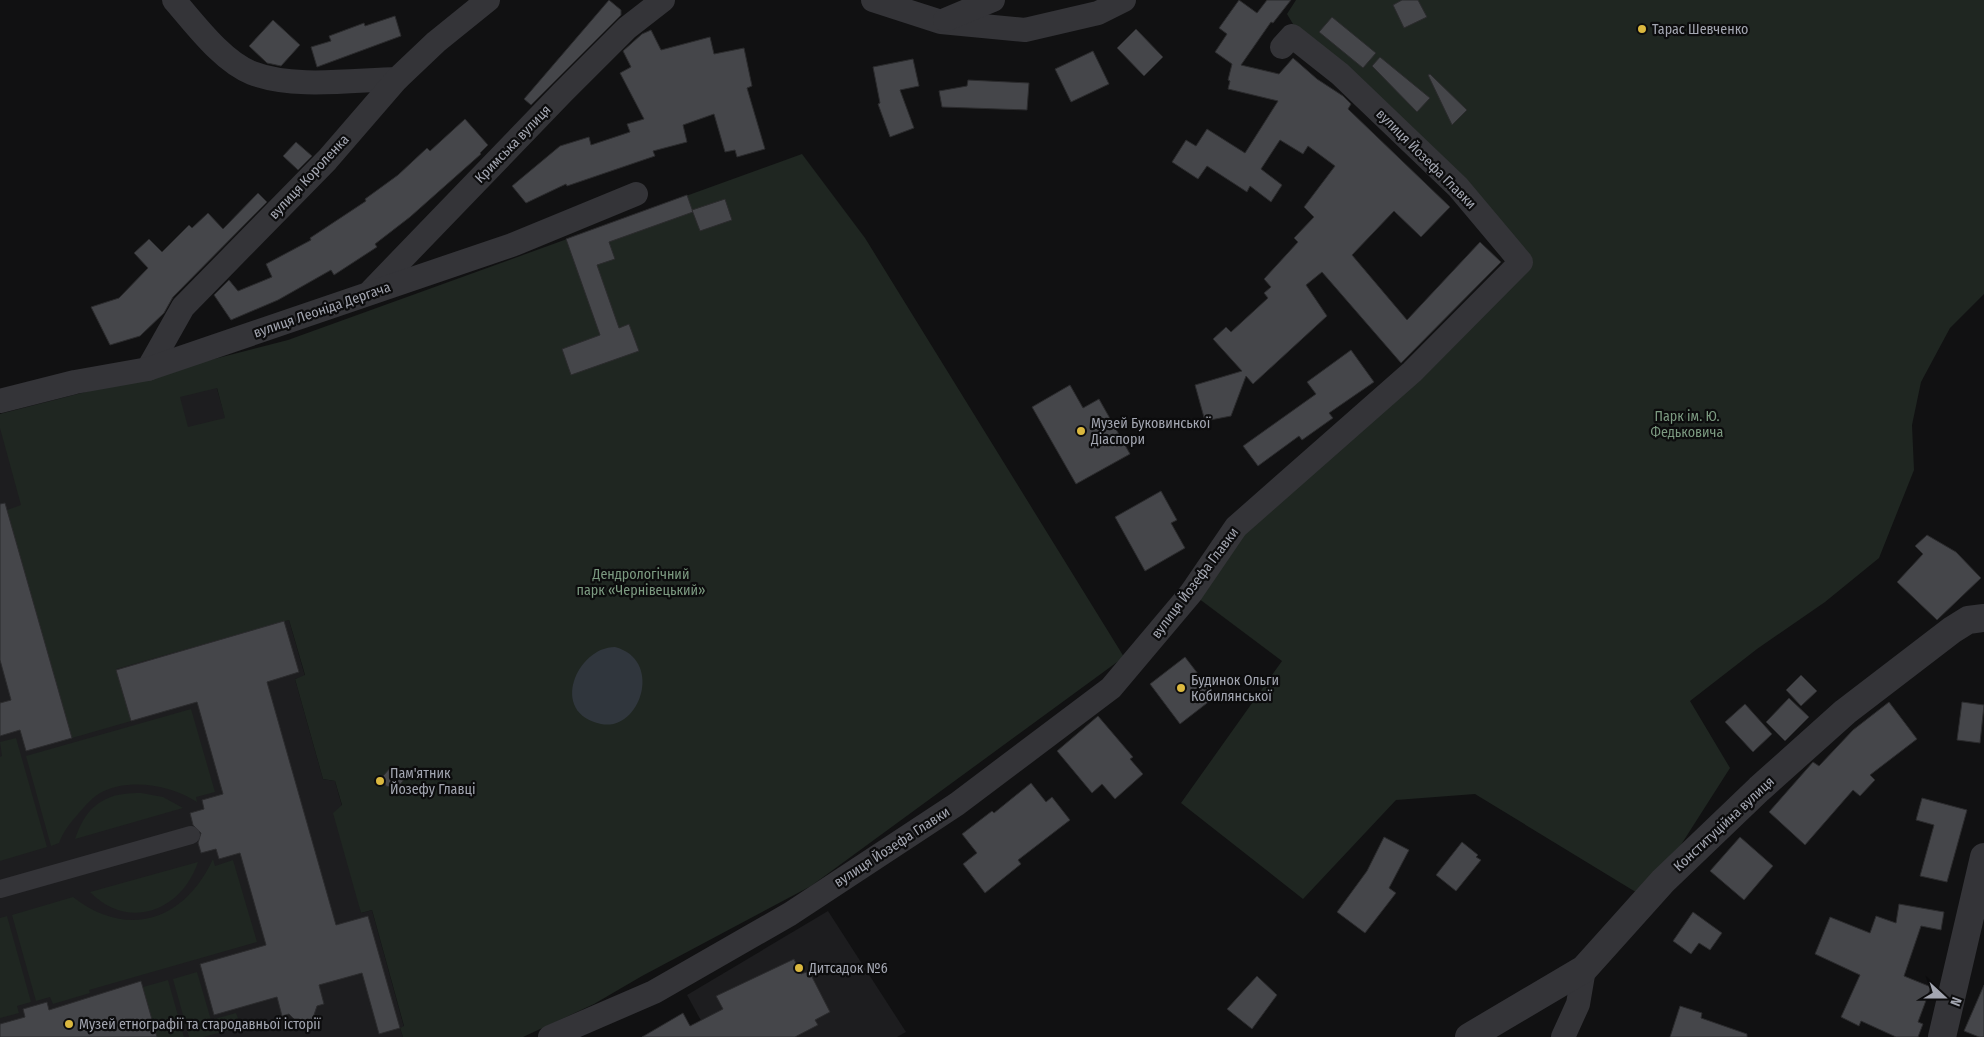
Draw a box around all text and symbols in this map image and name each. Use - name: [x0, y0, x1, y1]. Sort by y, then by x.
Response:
- place label: Тарас Шевченко: [1652, 21, 1748, 38]
- marker: Тарас Шевченко: [1636, 23, 1648, 35]
- street label: Кримська вулиця: [471, 101, 555, 187]
- street label: вулиця Йозефа Главки: [1372, 105, 1480, 213]
- street label: вулиця Короленка: [265, 131, 353, 223]
- street label: вулиця Леоніда Дергача: [251, 279, 393, 341]
- park label: Парк ім. Ю. Федьковича: [1651, 408, 1724, 441]
- place label: Музей Буковинської Діаспори: [1090, 415, 1211, 448]
- marker: Музей Буковинської Діаспори: [1075, 425, 1087, 437]
- street label: вулиця Йозефа Главки: [1148, 524, 1242, 642]
- park label: Дендрологічний парк «Чернівецький»: [576, 566, 706, 599]
- place label: Будинок Ольги Кобилянської: [1191, 672, 1279, 705]
- marker: Будинок Ольги Кобилянської: [1175, 682, 1187, 694]
- place label: Пам'ятник Йозефу Главці: [390, 765, 475, 798]
- street label: Конституційна вулиця: [1670, 773, 1778, 875]
- marker: Пам'ятник Йозефу Главці: [374, 775, 386, 787]
- street label: вулиця Йозефа Главки: [831, 803, 953, 891]
- place label: Дитсадок №6: [808, 960, 888, 977]
- marker: Дитсадок №6: [793, 962, 805, 974]
- north arrow: [1919, 972, 1969, 1022]
- text: N: [1946, 995, 1965, 1008]
- place label: Музей етнографії та стародавньої історії: [79, 1016, 321, 1033]
- marker: Музей етнографії та стародавньої історії: [63, 1018, 75, 1030]

